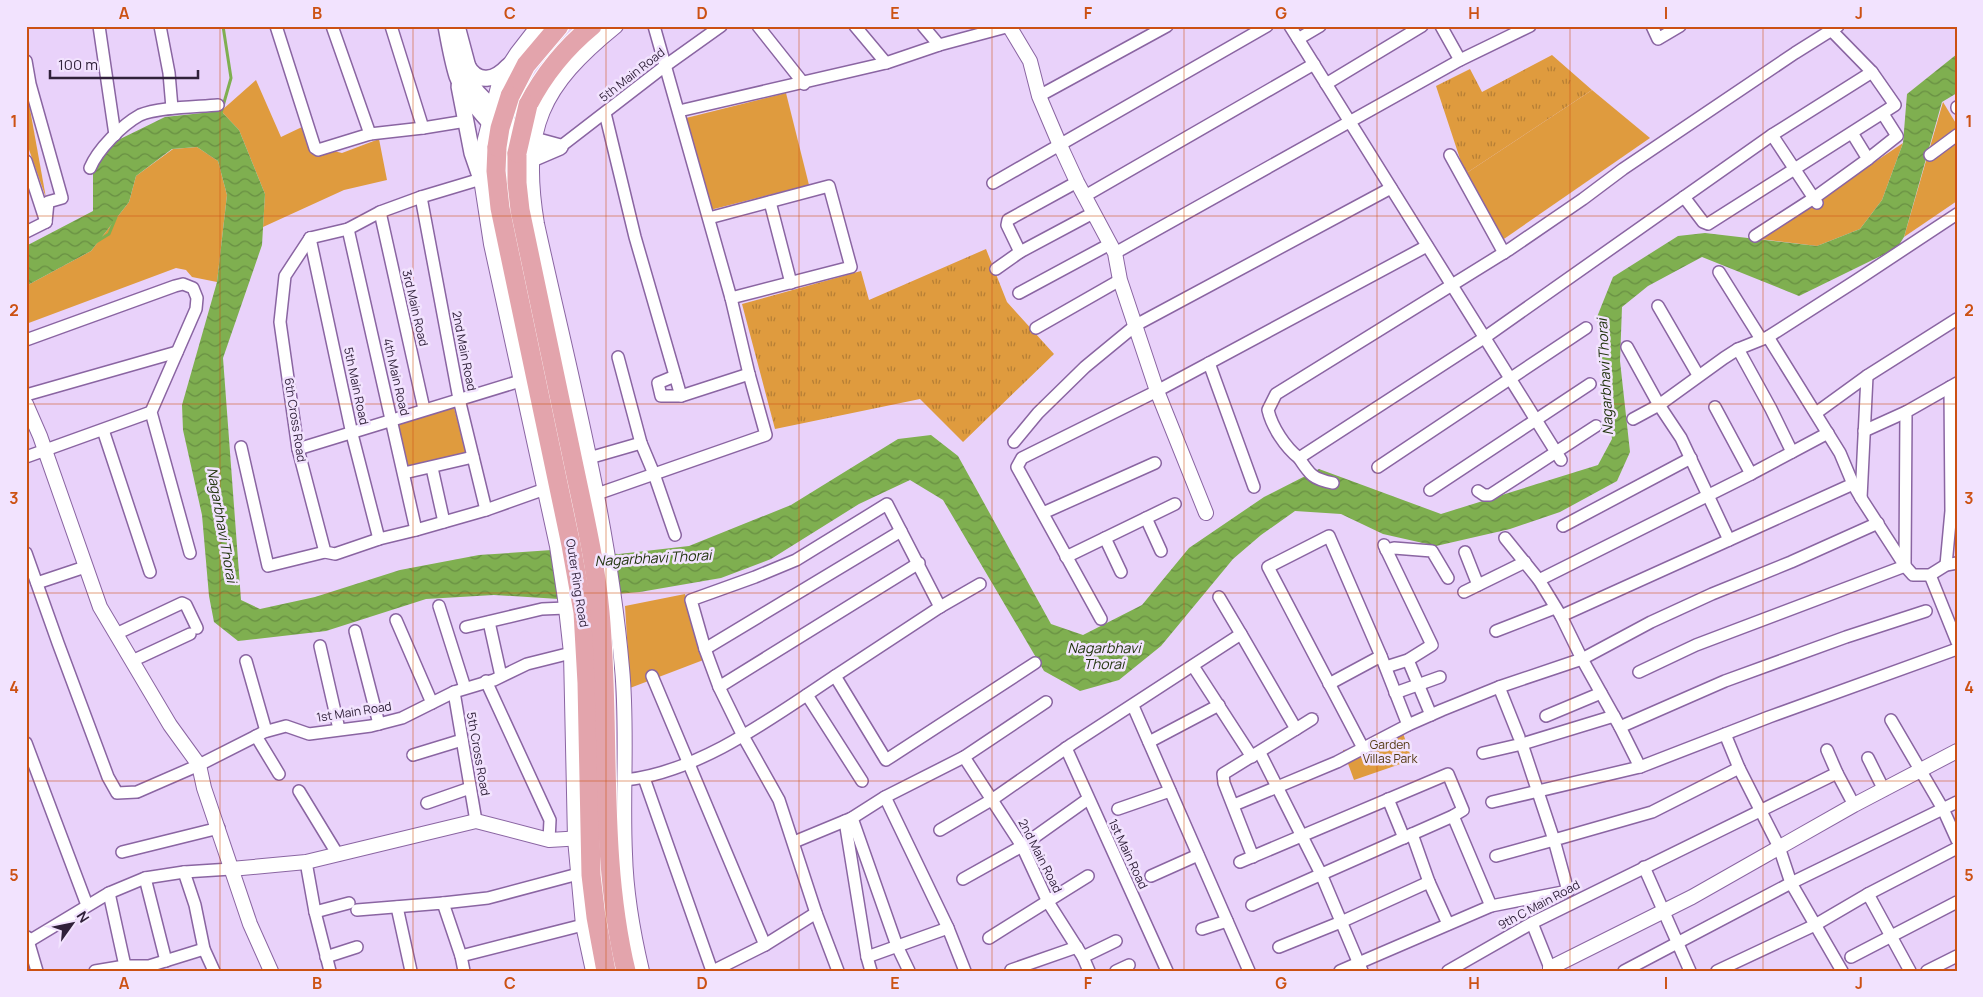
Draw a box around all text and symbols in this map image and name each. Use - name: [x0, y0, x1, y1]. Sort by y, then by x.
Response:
- text: A: [119, 2, 130, 24]
- text: B: [312, 2, 322, 24]
- text: C: [504, 2, 516, 24]
- text: D: [696, 2, 708, 24]
- text: E: [890, 2, 900, 24]
- text: F: [1084, 2, 1093, 24]
- text: G: [1275, 2, 1287, 24]
- text: H: [1468, 2, 1480, 24]
- text: I: [1664, 2, 1668, 24]
- text: J: [1855, 2, 1863, 24]
- street label: 5th Main Road: [595, 44, 668, 106]
- scale bar: [50, 48, 198, 80]
- text: 100 m: [58, 54, 98, 75]
- text: 1: [10, 110, 18, 132]
- text: 1: [1965, 110, 1973, 132]
- street label: 3rd Main Road: [398, 268, 433, 348]
- text: 2: [9, 299, 19, 321]
- text: 2: [1964, 299, 1974, 321]
- street label: 2nd Main Road: [448, 310, 481, 392]
- water label: Nagarbhavi Thorai: [1592, 317, 1617, 436]
- street label: 4th Main Road: [379, 337, 414, 417]
- street label: 5th Main Road: [340, 346, 373, 426]
- street label: 6th Cross Road: [280, 377, 311, 463]
- water label: Nagarbhavi Thorai: [203, 466, 242, 586]
- text: 3: [9, 487, 19, 509]
- text: 3: [1964, 487, 1974, 509]
- street label: Outer Ring Road: [562, 537, 593, 628]
- water label: Nagarbhavi Thorai: [594, 545, 713, 570]
- water label: Nagarbhavi Thorai: [1068, 638, 1142, 673]
- text: 4: [9, 676, 19, 698]
- text: 4: [1964, 676, 1974, 698]
- street label: 1st Main Road: [315, 697, 393, 726]
- street label: 5th Cross Road: [463, 711, 494, 797]
- park label: Garden Villas Park: [1363, 736, 1418, 767]
- street label: 2nd Main Road: [1014, 816, 1066, 896]
- street label: 1st Main Road: [1105, 816, 1152, 892]
- text: 5: [9, 864, 19, 886]
- text: 5: [1964, 864, 1974, 886]
- street label: 9th C Main Road: [1495, 876, 1583, 933]
- north arrow: [48, 900, 98, 950]
- text: N: [73, 907, 94, 926]
- text: A: [119, 972, 130, 994]
- text: B: [312, 972, 322, 994]
- text: C: [504, 972, 516, 994]
- text: D: [696, 972, 708, 994]
- text: E: [890, 972, 900, 994]
- text: F: [1084, 972, 1093, 994]
- text: G: [1275, 972, 1287, 994]
- text: H: [1468, 972, 1480, 994]
- text: I: [1664, 972, 1668, 994]
- text: J: [1855, 972, 1863, 994]

